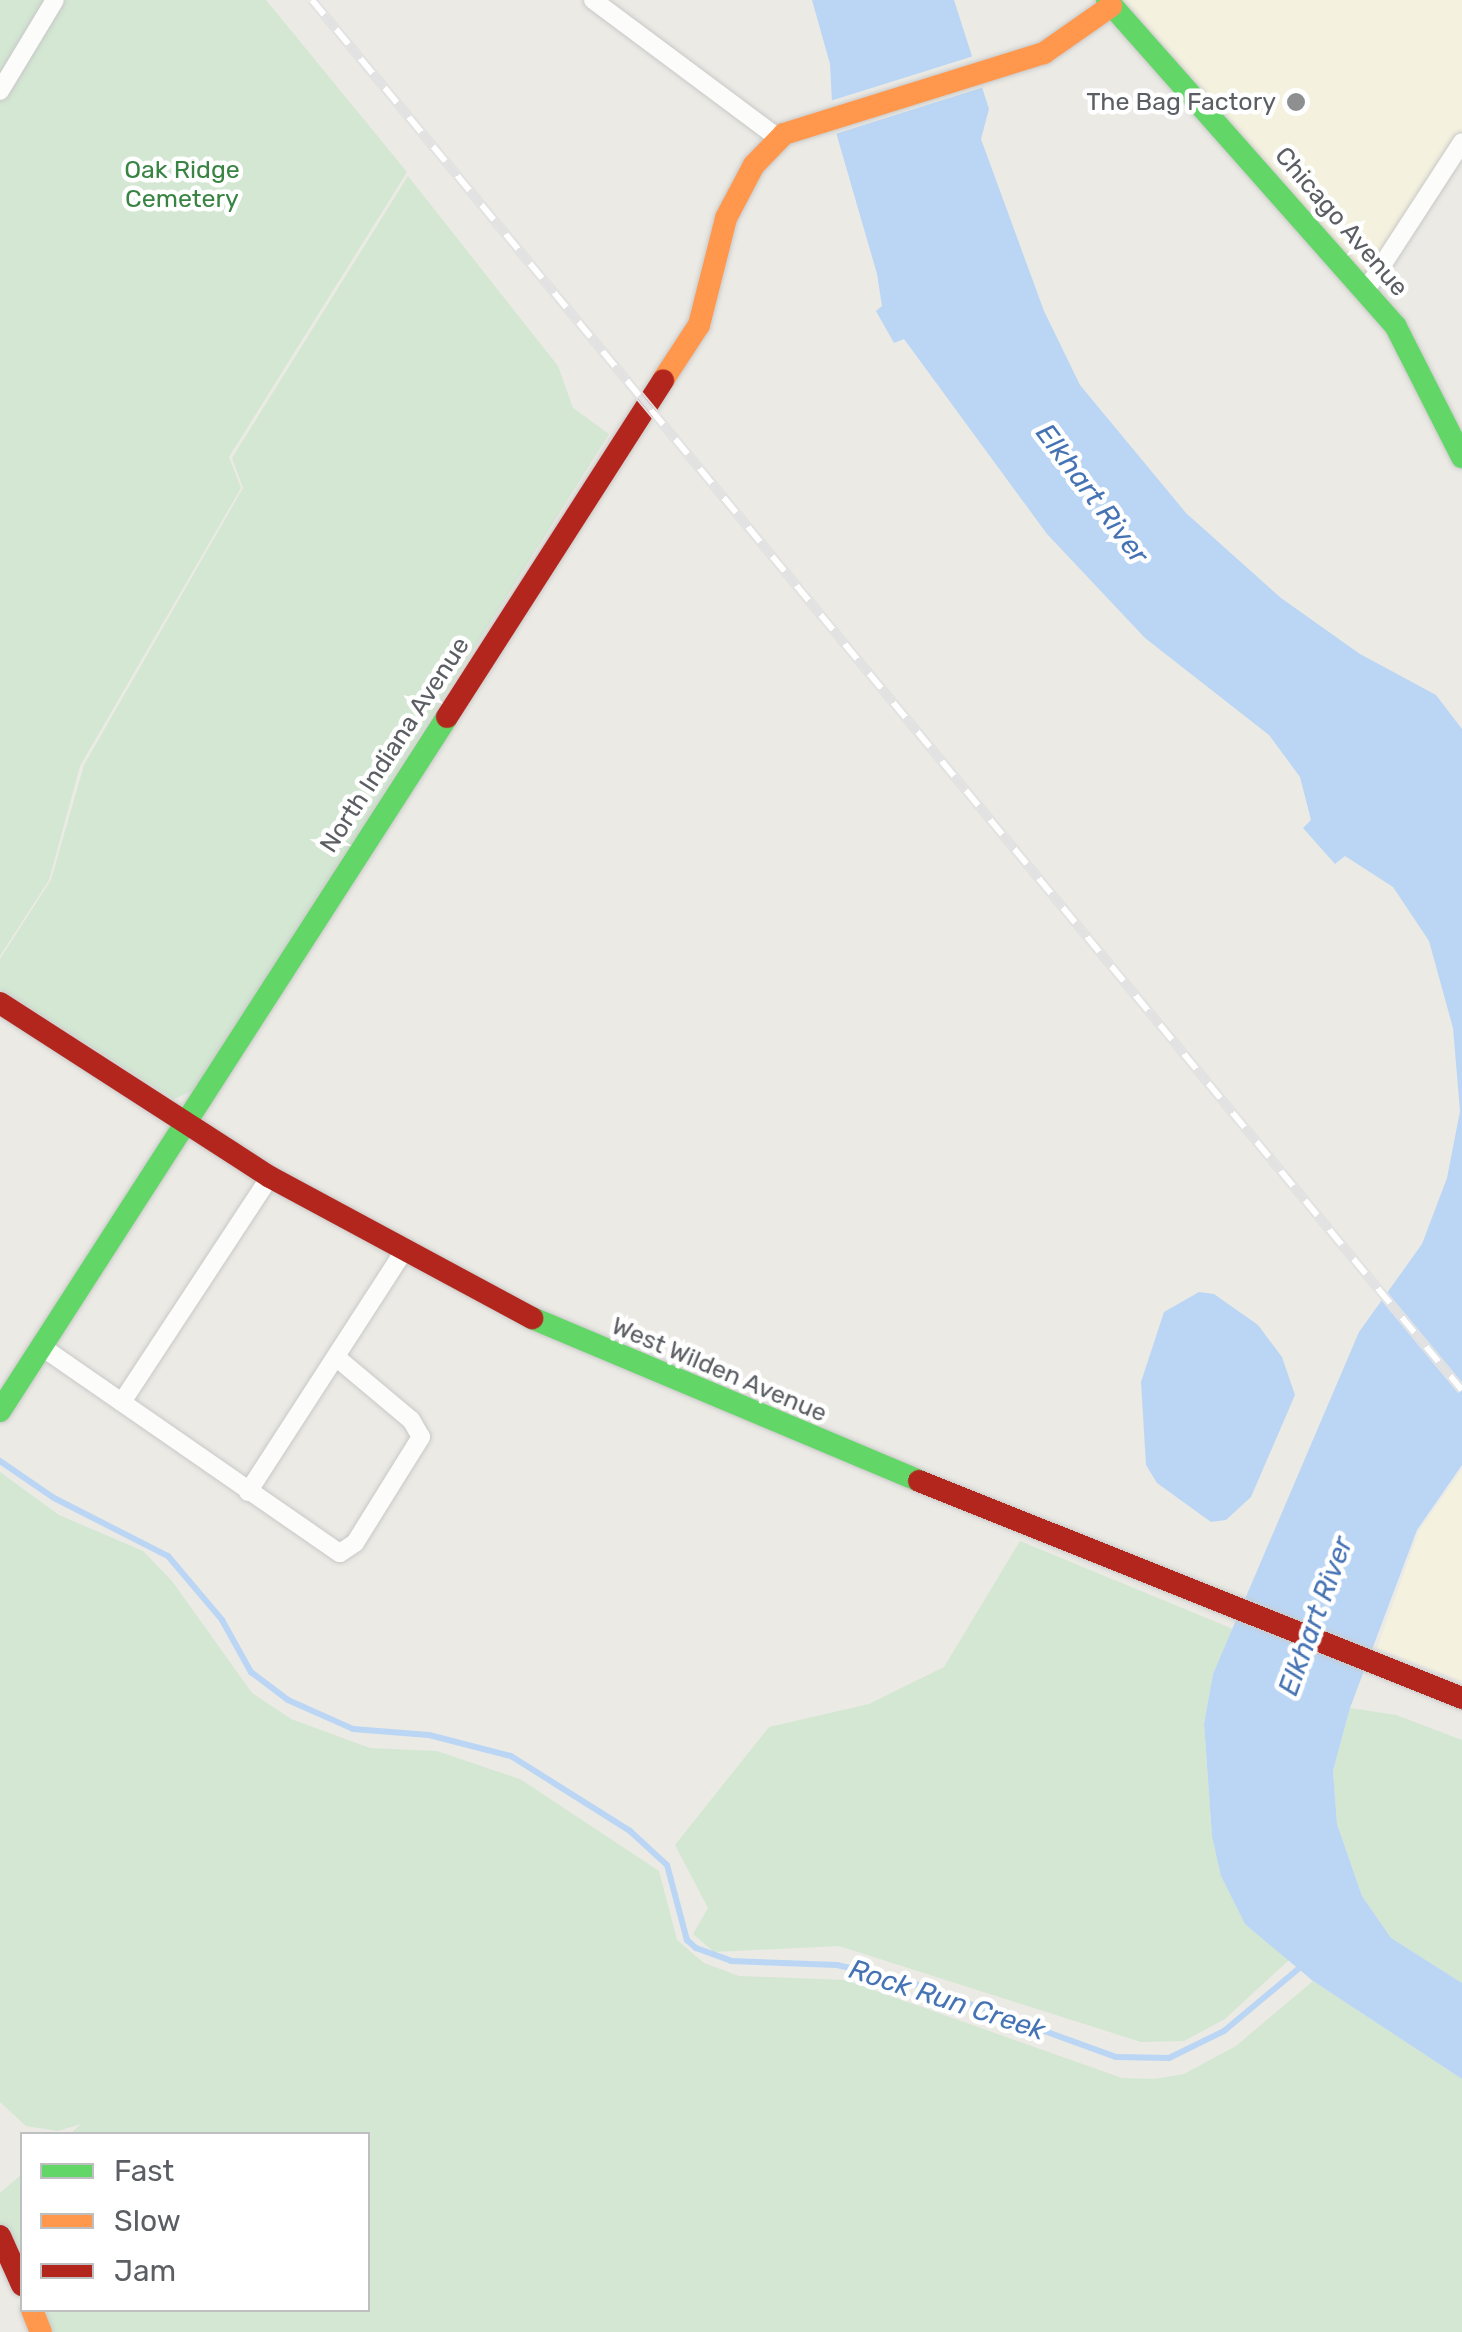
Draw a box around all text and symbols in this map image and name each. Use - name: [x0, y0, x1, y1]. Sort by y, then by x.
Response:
- place label: The Bag Factory: [1086, 87, 1276, 117]
- marker: The Bag Factory: [1285, 91, 1307, 113]
- street label: Chicago Avenue: [1268, 141, 1414, 303]
- park label: Oak Ridge Cemetery: [124, 156, 240, 215]
- water label: Elkhart River: [1028, 417, 1156, 571]
- street label: North Indiana Avenue: [314, 631, 476, 859]
- street label: West Wilden Avenue: [606, 1311, 832, 1429]
- water label: Elkhart River: [1272, 1532, 1360, 1700]
- water label: Rock Run Creek: [844, 1952, 1050, 2048]
- legend: [20, 2132, 370, 2312]
- text: Fast: [114, 2153, 174, 2189]
- text: Slow: [114, 2203, 181, 2239]
- text: Jam: [114, 2253, 176, 2289]

